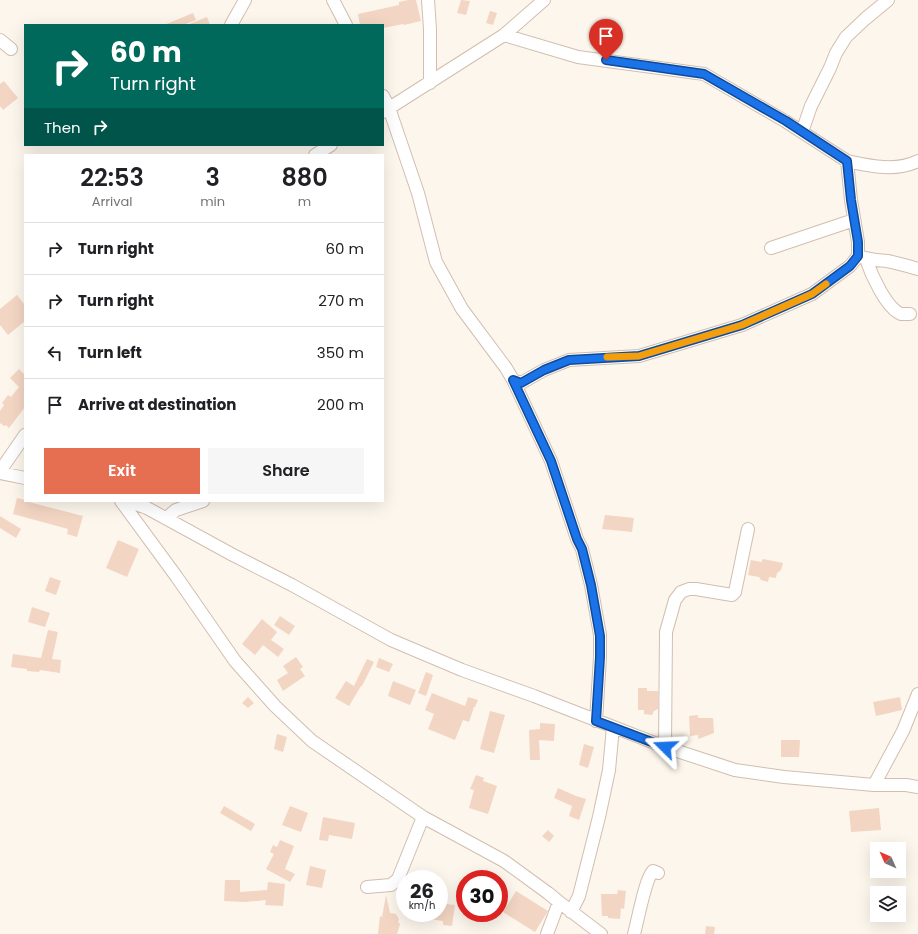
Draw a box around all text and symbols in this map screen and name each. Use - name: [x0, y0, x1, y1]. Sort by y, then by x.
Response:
- pin: [589, 19, 623, 60]
- icon: arrive: [595, 25, 617, 47]
- text: 60 m: [110, 33, 182, 72]
- icon: right: [44, 40, 96, 92]
- text: Turn right: [110, 71, 196, 96]
- icon: right: [89, 116, 111, 138]
- text: Then: [44, 117, 81, 138]
- text: 22:53: [80, 161, 144, 194]
- text: 3: [205, 161, 220, 194]
- text: 880: [281, 161, 328, 194]
- text: Arrival: [92, 192, 133, 211]
- text: min: [200, 192, 225, 211]
- text: m: [298, 192, 311, 211]
- icon: right: [44, 238, 66, 260]
- text: Turn right: [78, 238, 154, 259]
- text: 60 m: [326, 238, 364, 259]
- icon: right: [44, 290, 66, 312]
- text: Turn right: [78, 290, 154, 311]
- text: 270 m: [318, 290, 364, 311]
- icon: left: [44, 342, 66, 364]
- text: Turn left: [78, 342, 142, 363]
- text: 350 m: [317, 342, 364, 363]
- icon: arrive: [44, 394, 66, 416]
- text: Arrive at destination: [78, 394, 236, 415]
- text: 200 m: [317, 394, 364, 415]
- button: Exit: [44, 448, 200, 494]
- button: Share: [208, 448, 364, 494]
- position arrow: [644, 726, 686, 768]
- north arrow: [870, 842, 906, 878]
- map controls: [870, 842, 906, 922]
- speed limit sign: 30: [456, 870, 508, 922]
- text: 26: [410, 877, 434, 905]
- button: layers: [870, 886, 906, 922]
- text: km/h: [409, 898, 435, 913]

